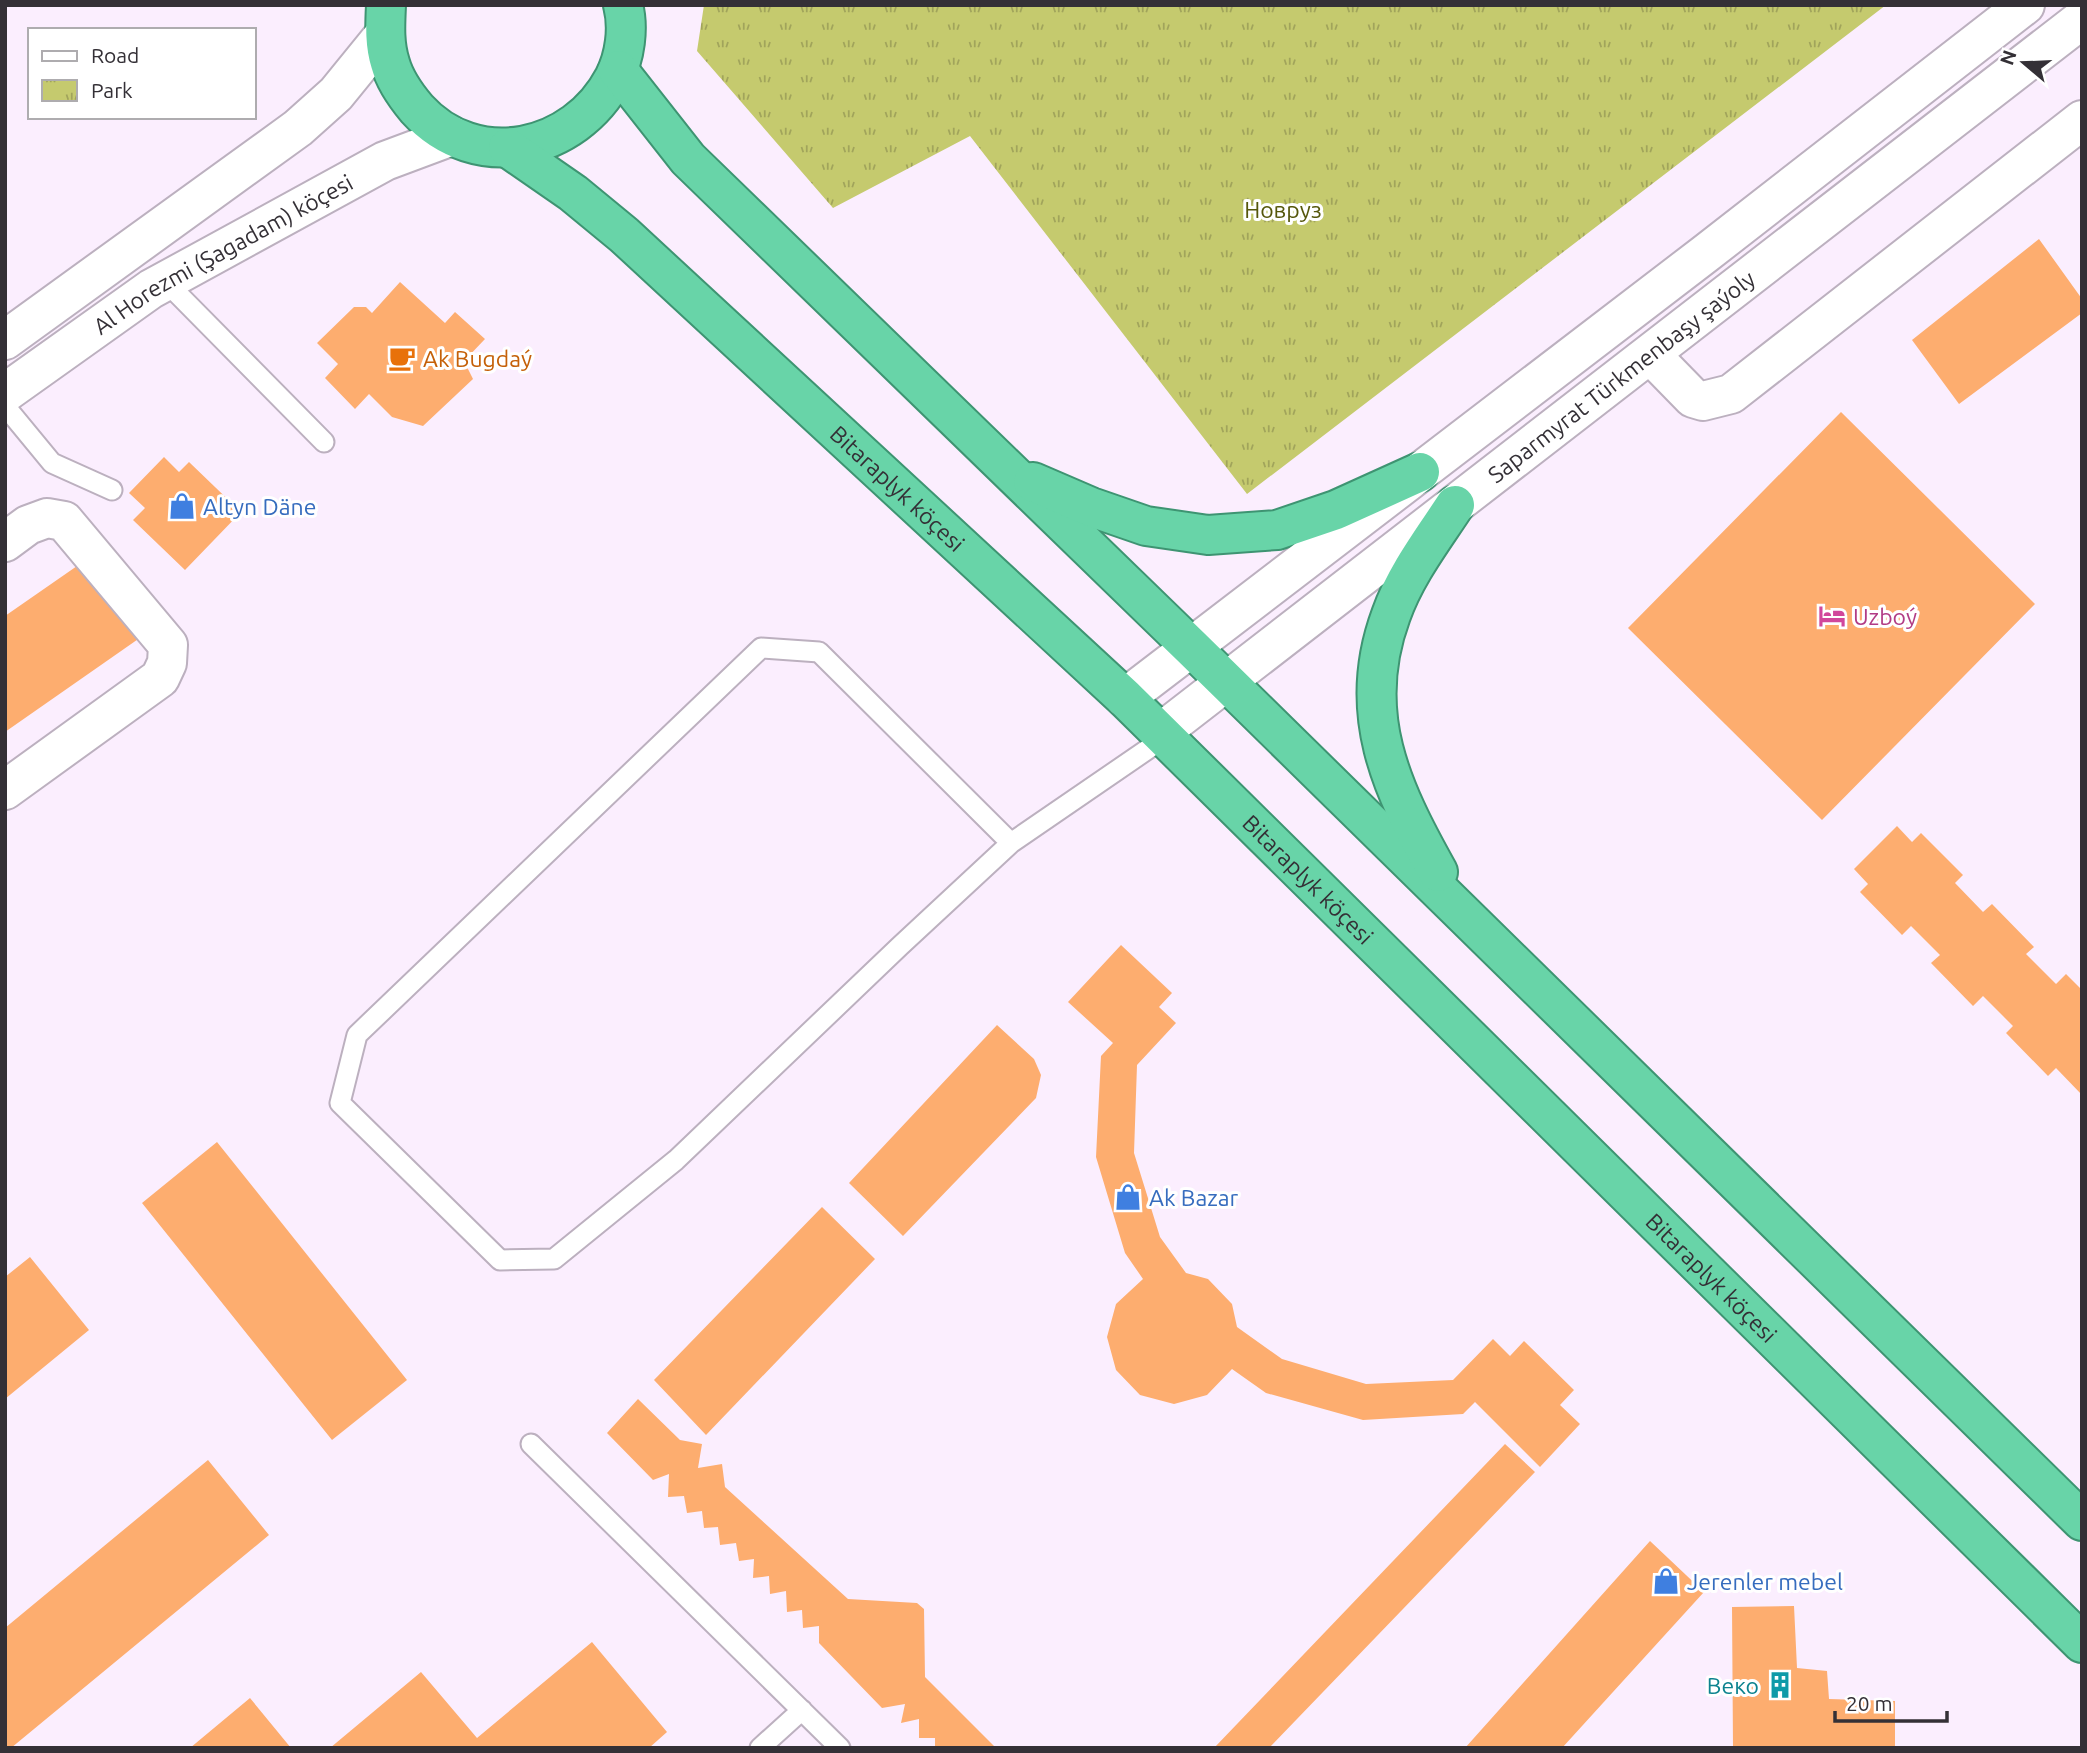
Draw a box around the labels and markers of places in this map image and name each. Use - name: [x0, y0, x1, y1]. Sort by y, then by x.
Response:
- cafe icon: Ak Bugdaý: [387, 343, 417, 373]
- place label: Ak Bugdaý: [423, 346, 532, 371]
- shop icon: Altyn Däne: [167, 491, 197, 521]
- place label: Altyn Däne: [203, 494, 316, 519]
- hotel icon: Uzboý: [1817, 601, 1847, 631]
- place label: Uzboý: [1853, 604, 1917, 629]
- shop icon: Ak Bazar: [1113, 1182, 1143, 1212]
- place label: Ak Bazar: [1149, 1185, 1239, 1210]
- shop icon: Jerenler mebel: [1651, 1566, 1681, 1596]
- place label: Jerenler mebel: [1687, 1569, 1843, 1594]
- building icon: Веко: [1765, 1670, 1795, 1700]
- place label: Веко: [1707, 1673, 1759, 1698]

